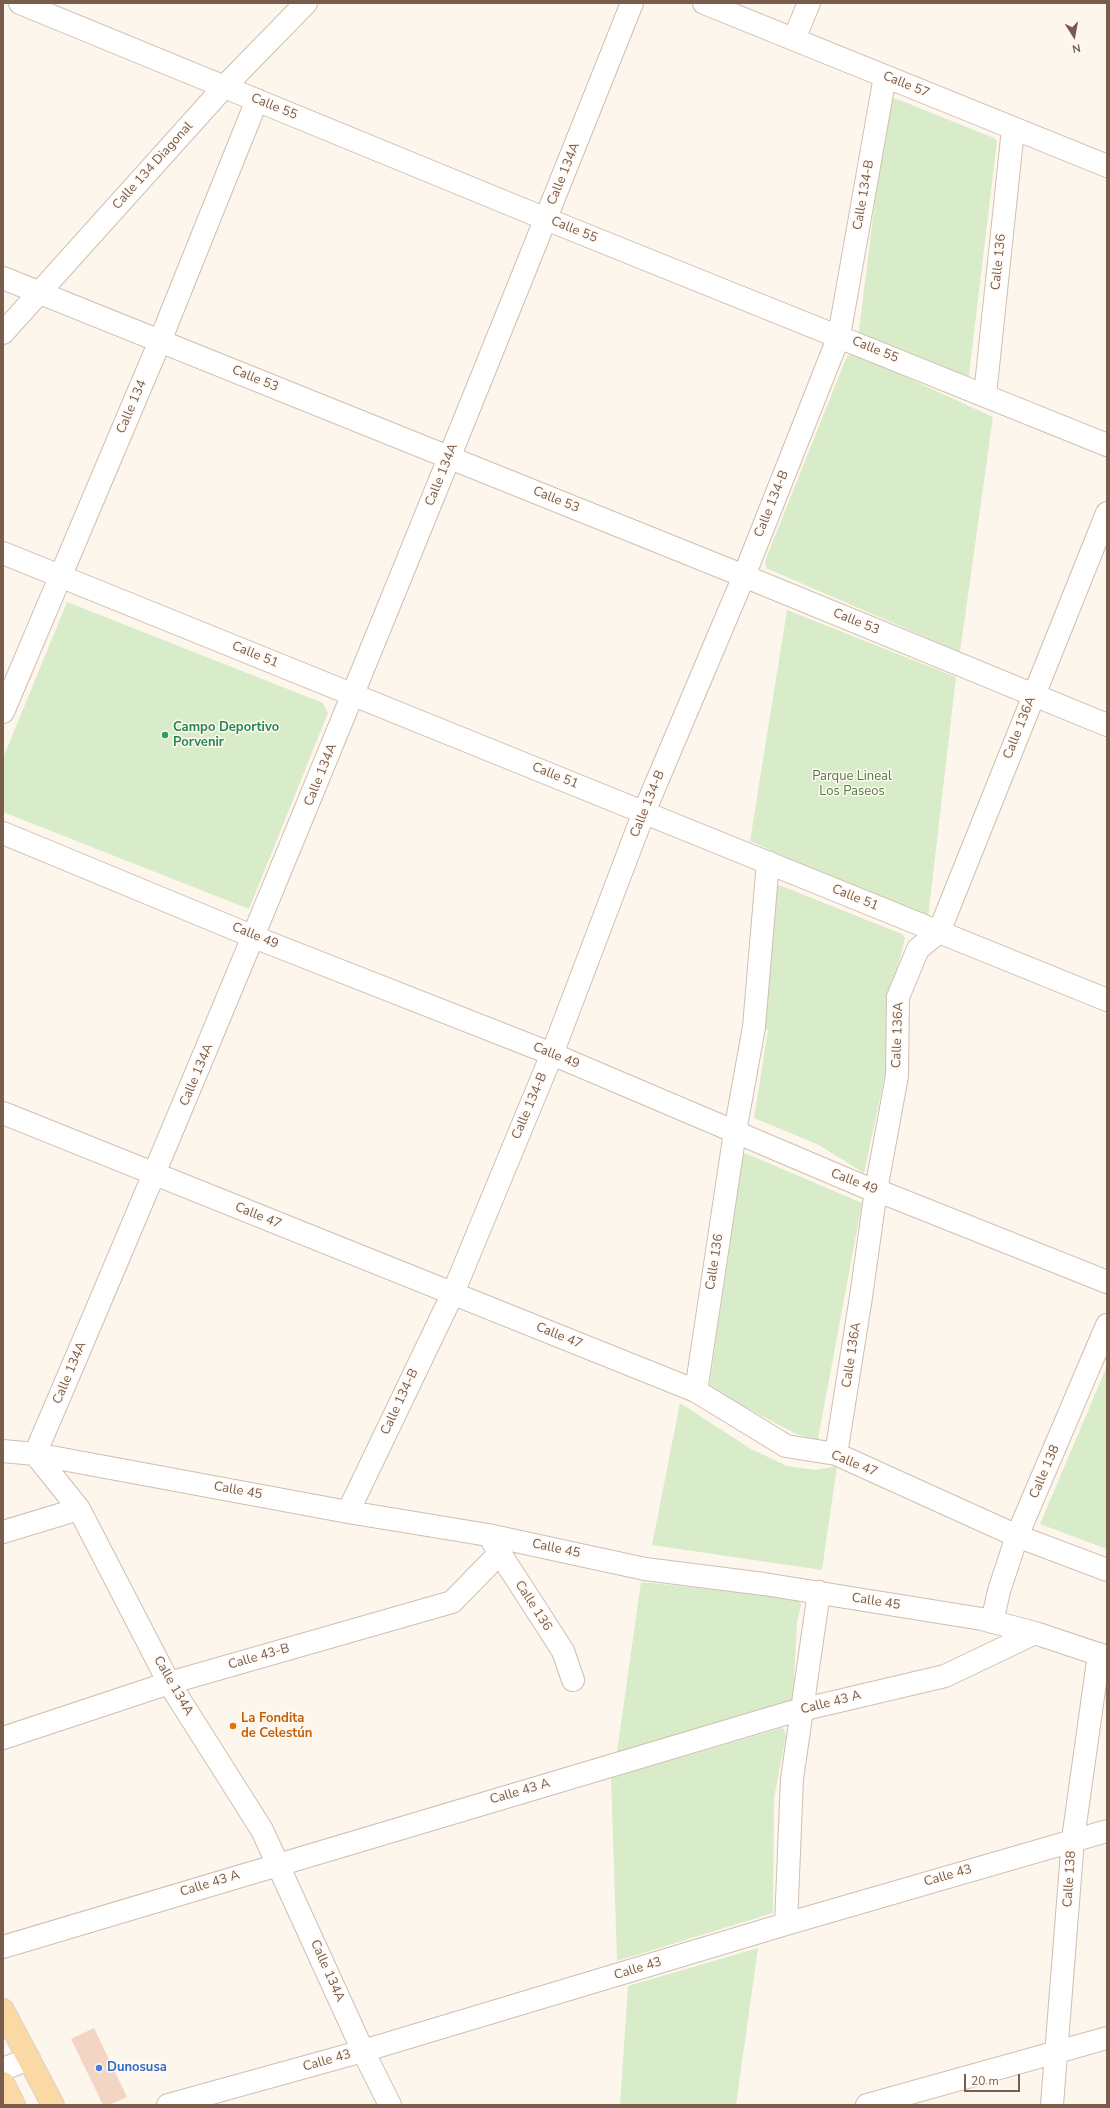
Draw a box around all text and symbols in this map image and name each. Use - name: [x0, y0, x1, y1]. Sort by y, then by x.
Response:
- north arrow: [1054, 16, 1094, 56]
- text: N: [1071, 40, 1082, 56]
- street label: Calle 57: [880, 69, 932, 101]
- street label: Calle 55: [248, 91, 300, 123]
- street label: Calle 134 Diagonal: [110, 119, 196, 213]
- street label: Calle 134A: [544, 140, 584, 208]
- street label: Calle 134-B: [850, 159, 878, 231]
- street label: Calle 55: [548, 214, 600, 246]
- street label: Calle 136: [988, 233, 1010, 291]
- street label: Calle 55: [849, 334, 901, 366]
- street label: Calle 53: [229, 363, 281, 395]
- street label: Calle 134: [114, 378, 150, 436]
- street label: Calle 134A: [422, 441, 462, 509]
- street label: Calle 134-B: [751, 468, 793, 540]
- street label: Calle 53: [530, 484, 582, 516]
- street label: Calle 53: [830, 606, 882, 638]
- street label: Calle 51: [229, 639, 281, 671]
- street label: Calle 136A: [1000, 694, 1040, 762]
- place label: Campo Deportivo Porvenir: [173, 720, 279, 751]
- marker: Campo Deportivo Porvenir: [160, 730, 170, 740]
- street label: Calle 134A: [301, 741, 341, 809]
- street label: Calle 51: [529, 760, 581, 792]
- street label: Calle 134-B: [627, 768, 669, 840]
- park label: Parque Lineal Los Paseos: [812, 769, 892, 800]
- street label: Calle 51: [829, 882, 881, 914]
- street label: Calle 49: [229, 920, 281, 952]
- street label: Calle 136A: [889, 1002, 907, 1068]
- street label: Calle 49: [530, 1040, 582, 1072]
- street label: Calle 134A: [177, 1041, 217, 1109]
- street label: Calle 134-B: [509, 1070, 551, 1142]
- street label: Calle 49: [828, 1166, 880, 1198]
- street label: Calle 47: [232, 1200, 284, 1232]
- street label: Calle 136: [703, 1233, 727, 1291]
- street label: Calle 47: [533, 1320, 585, 1352]
- street label: Calle 136A: [839, 1321, 865, 1389]
- street label: Calle 134A: [50, 1339, 90, 1407]
- street label: Calle 134-B: [378, 1367, 422, 1437]
- street label: Calle 138: [1027, 1443, 1063, 1501]
- street label: Calle 47: [828, 1448, 880, 1480]
- street label: Calle 45: [213, 1479, 263, 1503]
- street label: Calle 45: [530, 1536, 582, 1562]
- street label: Calle 136: [511, 1578, 555, 1634]
- street label: Calle 45: [851, 1590, 901, 1614]
- street label: Calle 43-B: [226, 1641, 292, 1673]
- street label: Calle 134A: [150, 1653, 196, 1719]
- street label: Calle 43 A: [799, 1688, 863, 1718]
- place label: La Fondita de Celestún: [241, 1711, 312, 1742]
- marker: La Fondita de Celestún: [228, 1721, 238, 1731]
- street label: Calle 43 A: [488, 1776, 552, 1808]
- street label: Calle 138: [1060, 1850, 1080, 1908]
- street label: Calle 43: [922, 1862, 974, 1890]
- street label: Calle 43 A: [178, 1868, 242, 1900]
- street label: Calle 134A: [306, 1938, 348, 2004]
- street label: Calle 43: [612, 1954, 664, 1984]
- street label: Calle 43: [301, 2047, 353, 2075]
- place label: Dunosusa: [107, 2060, 167, 2076]
- marker: Dunosusa: [94, 2063, 104, 2073]
- scale bar: [966, 2066, 1022, 2092]
- text: 20 m: [971, 2073, 999, 2089]

